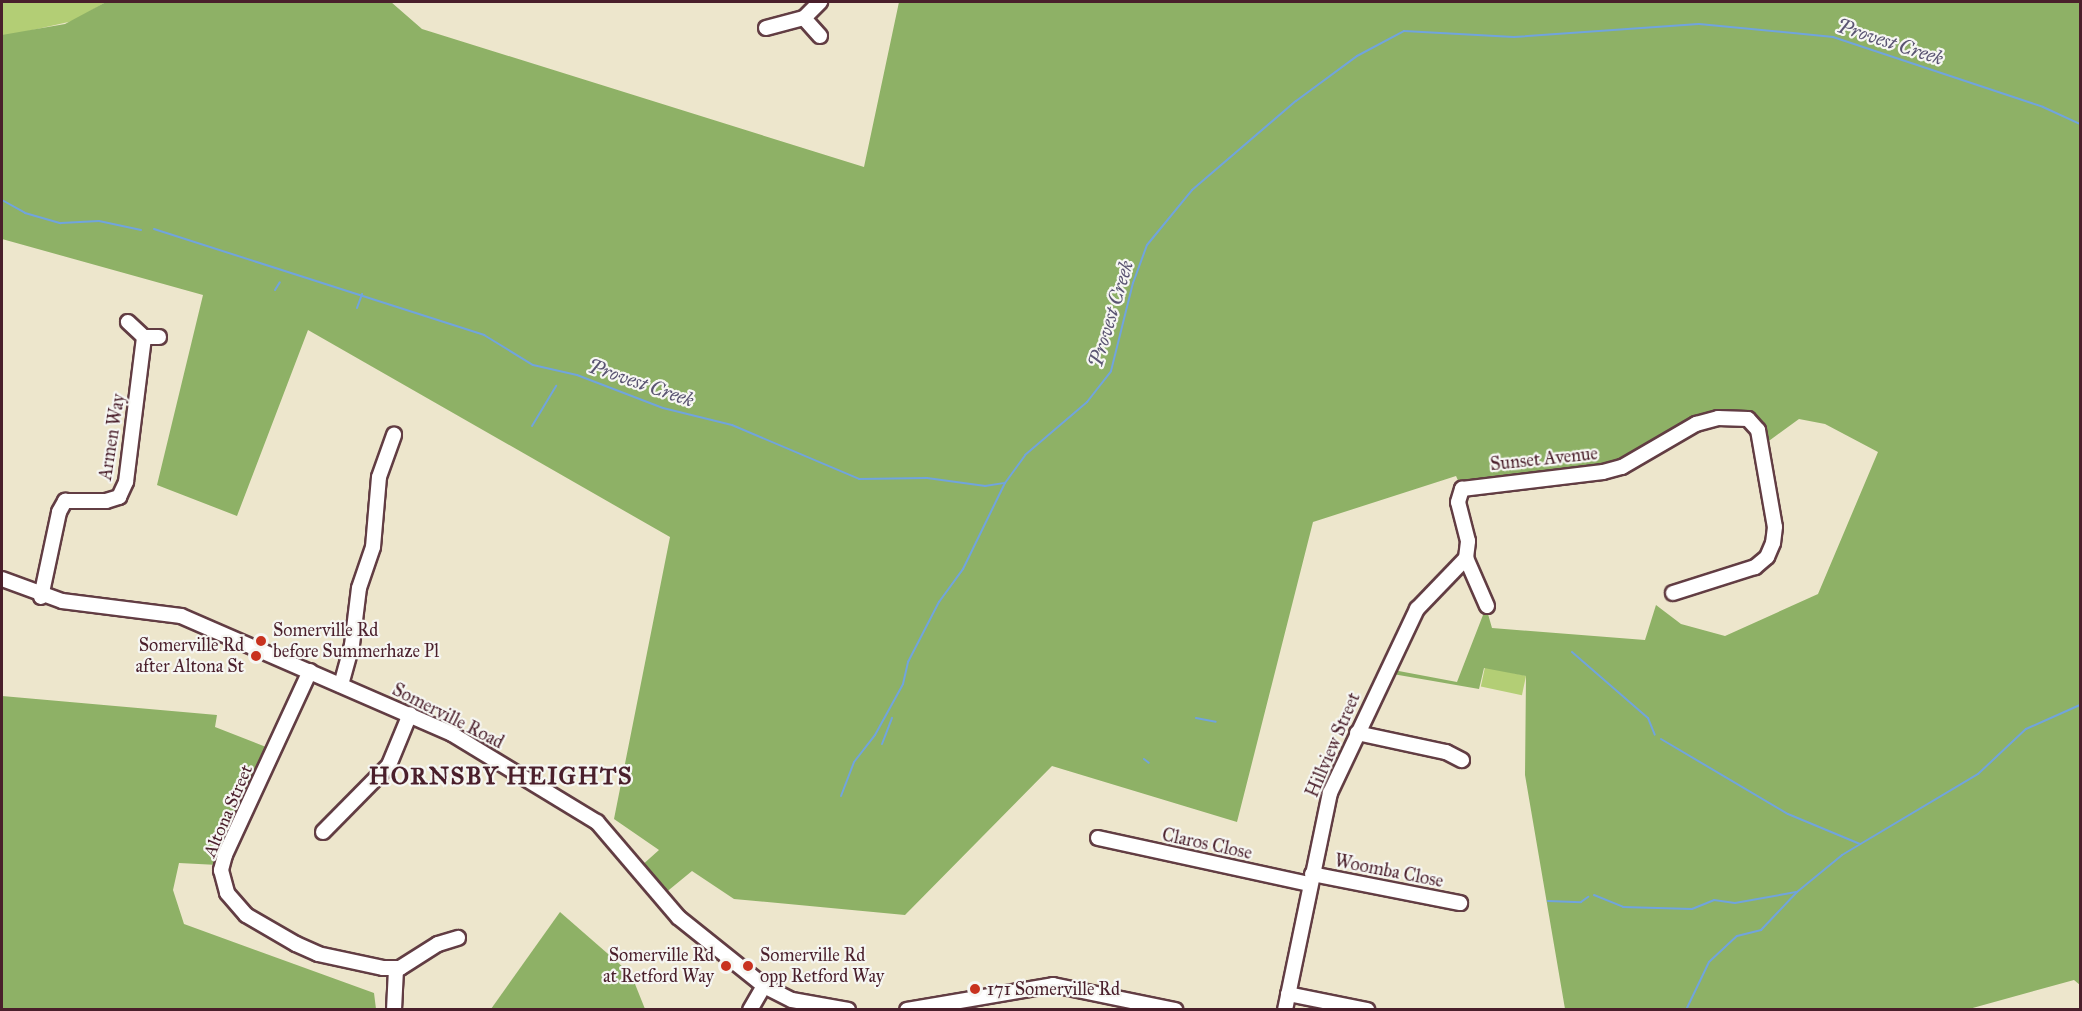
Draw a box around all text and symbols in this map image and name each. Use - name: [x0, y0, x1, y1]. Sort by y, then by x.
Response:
- water label: Provest Creek: [1834, 13, 1946, 71]
- water label: Provest Creek: [1083, 258, 1139, 370]
- water label: Provest Creek: [585, 354, 697, 412]
- street label: Armen Way: [95, 392, 129, 482]
- street label: Sunset Avenue: [1489, 443, 1599, 475]
- place label: Somerville Rd before Summerhaze Pl: [273, 620, 439, 662]
- marker: Somerville Rd before Summerhaze Pl: [254, 634, 268, 648]
- place label: Somerville Rd after Altona St: [135, 635, 244, 678]
- marker: Somerville Rd after Altona St: [249, 649, 263, 663]
- street label: Somerville Road: [389, 679, 507, 753]
- street label: Hillview Street: [1301, 689, 1365, 801]
- street label: Altona Street: [199, 761, 257, 861]
- district label: HORNSBY HEIGHTS: [369, 763, 633, 791]
- street label: Claros Close: [1160, 824, 1254, 864]
- street label: Woomba Close: [1333, 850, 1445, 892]
- place label: Somerville Rd at Retford Way: [603, 945, 714, 988]
- place label: Somerville Rd opp Retford Way: [760, 945, 884, 988]
- marker: Somerville Rd at Retford Way: [719, 959, 733, 973]
- marker: Somerville Rd opp Retford Way: [741, 959, 755, 973]
- place label: 171 Somerville Rd: [987, 978, 1120, 1000]
- marker: 171 Somerville Rd: [968, 982, 982, 996]

